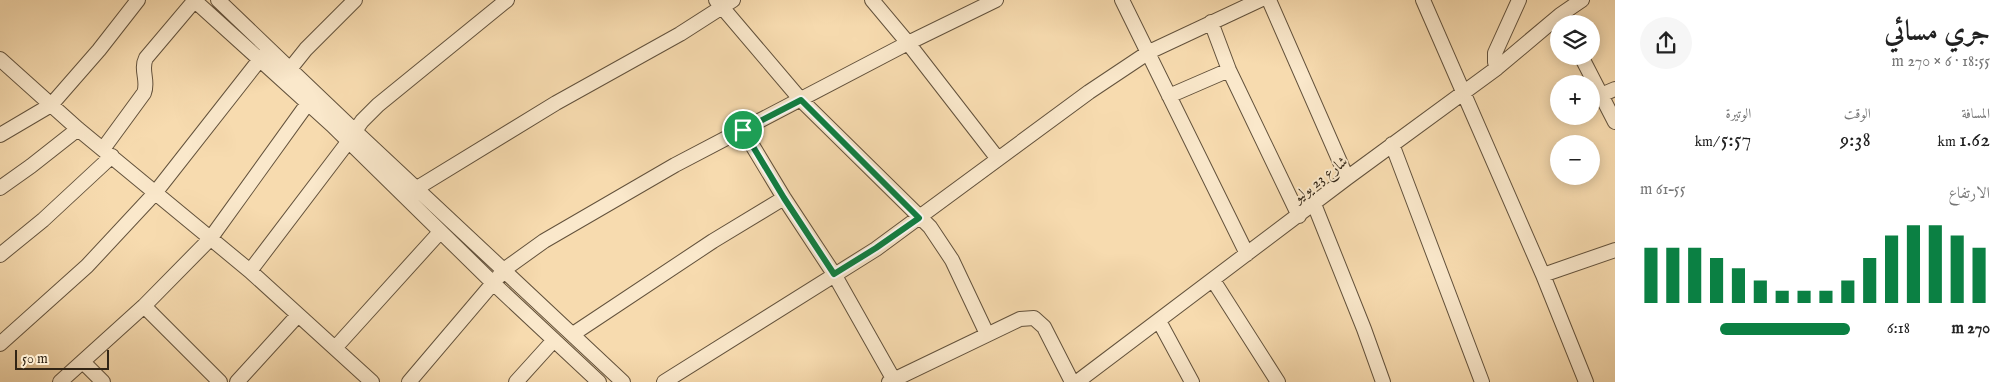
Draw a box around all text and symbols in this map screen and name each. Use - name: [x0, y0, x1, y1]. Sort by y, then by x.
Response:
- map controls: [1550, 15, 1600, 185]
- button: layers: [1550, 15, 1600, 65]
- text: جري مسائي: [1884, 15, 1990, 50]
- button: share: [1640, 17, 1692, 69]
- text: 18:55 · 6 × 270 m: [1892, 52, 1990, 72]
- button: +: [1550, 75, 1600, 125]
- text: الوتيرة: [1726, 105, 1751, 123]
- text: الوقت: [1844, 105, 1871, 123]
- text: المسافة: [1961, 105, 1990, 123]
- pin: [722, 109, 764, 151]
- icon: arrive: [729, 116, 757, 144]
- text: 5:57: [1721, 127, 1751, 154]
- text: 9:38: [1840, 127, 1871, 154]
- text: 1.62: [1959, 127, 1990, 154]
- text: /km: [1695, 133, 1721, 151]
- text: km: [1938, 133, 1959, 151]
- button: −: [1550, 135, 1600, 185]
- street label: شارع 23 يوليو: [1287, 152, 1354, 210]
- text: 55–61 m: [1640, 180, 1685, 200]
- text: الارتفاع: [1948, 184, 1990, 204]
- text: 6:18: [1887, 319, 1910, 339]
- text: 270 m: [1951, 319, 1990, 339]
- scale bar: [15, 347, 109, 370]
- text: 50 m: [22, 350, 48, 368]

